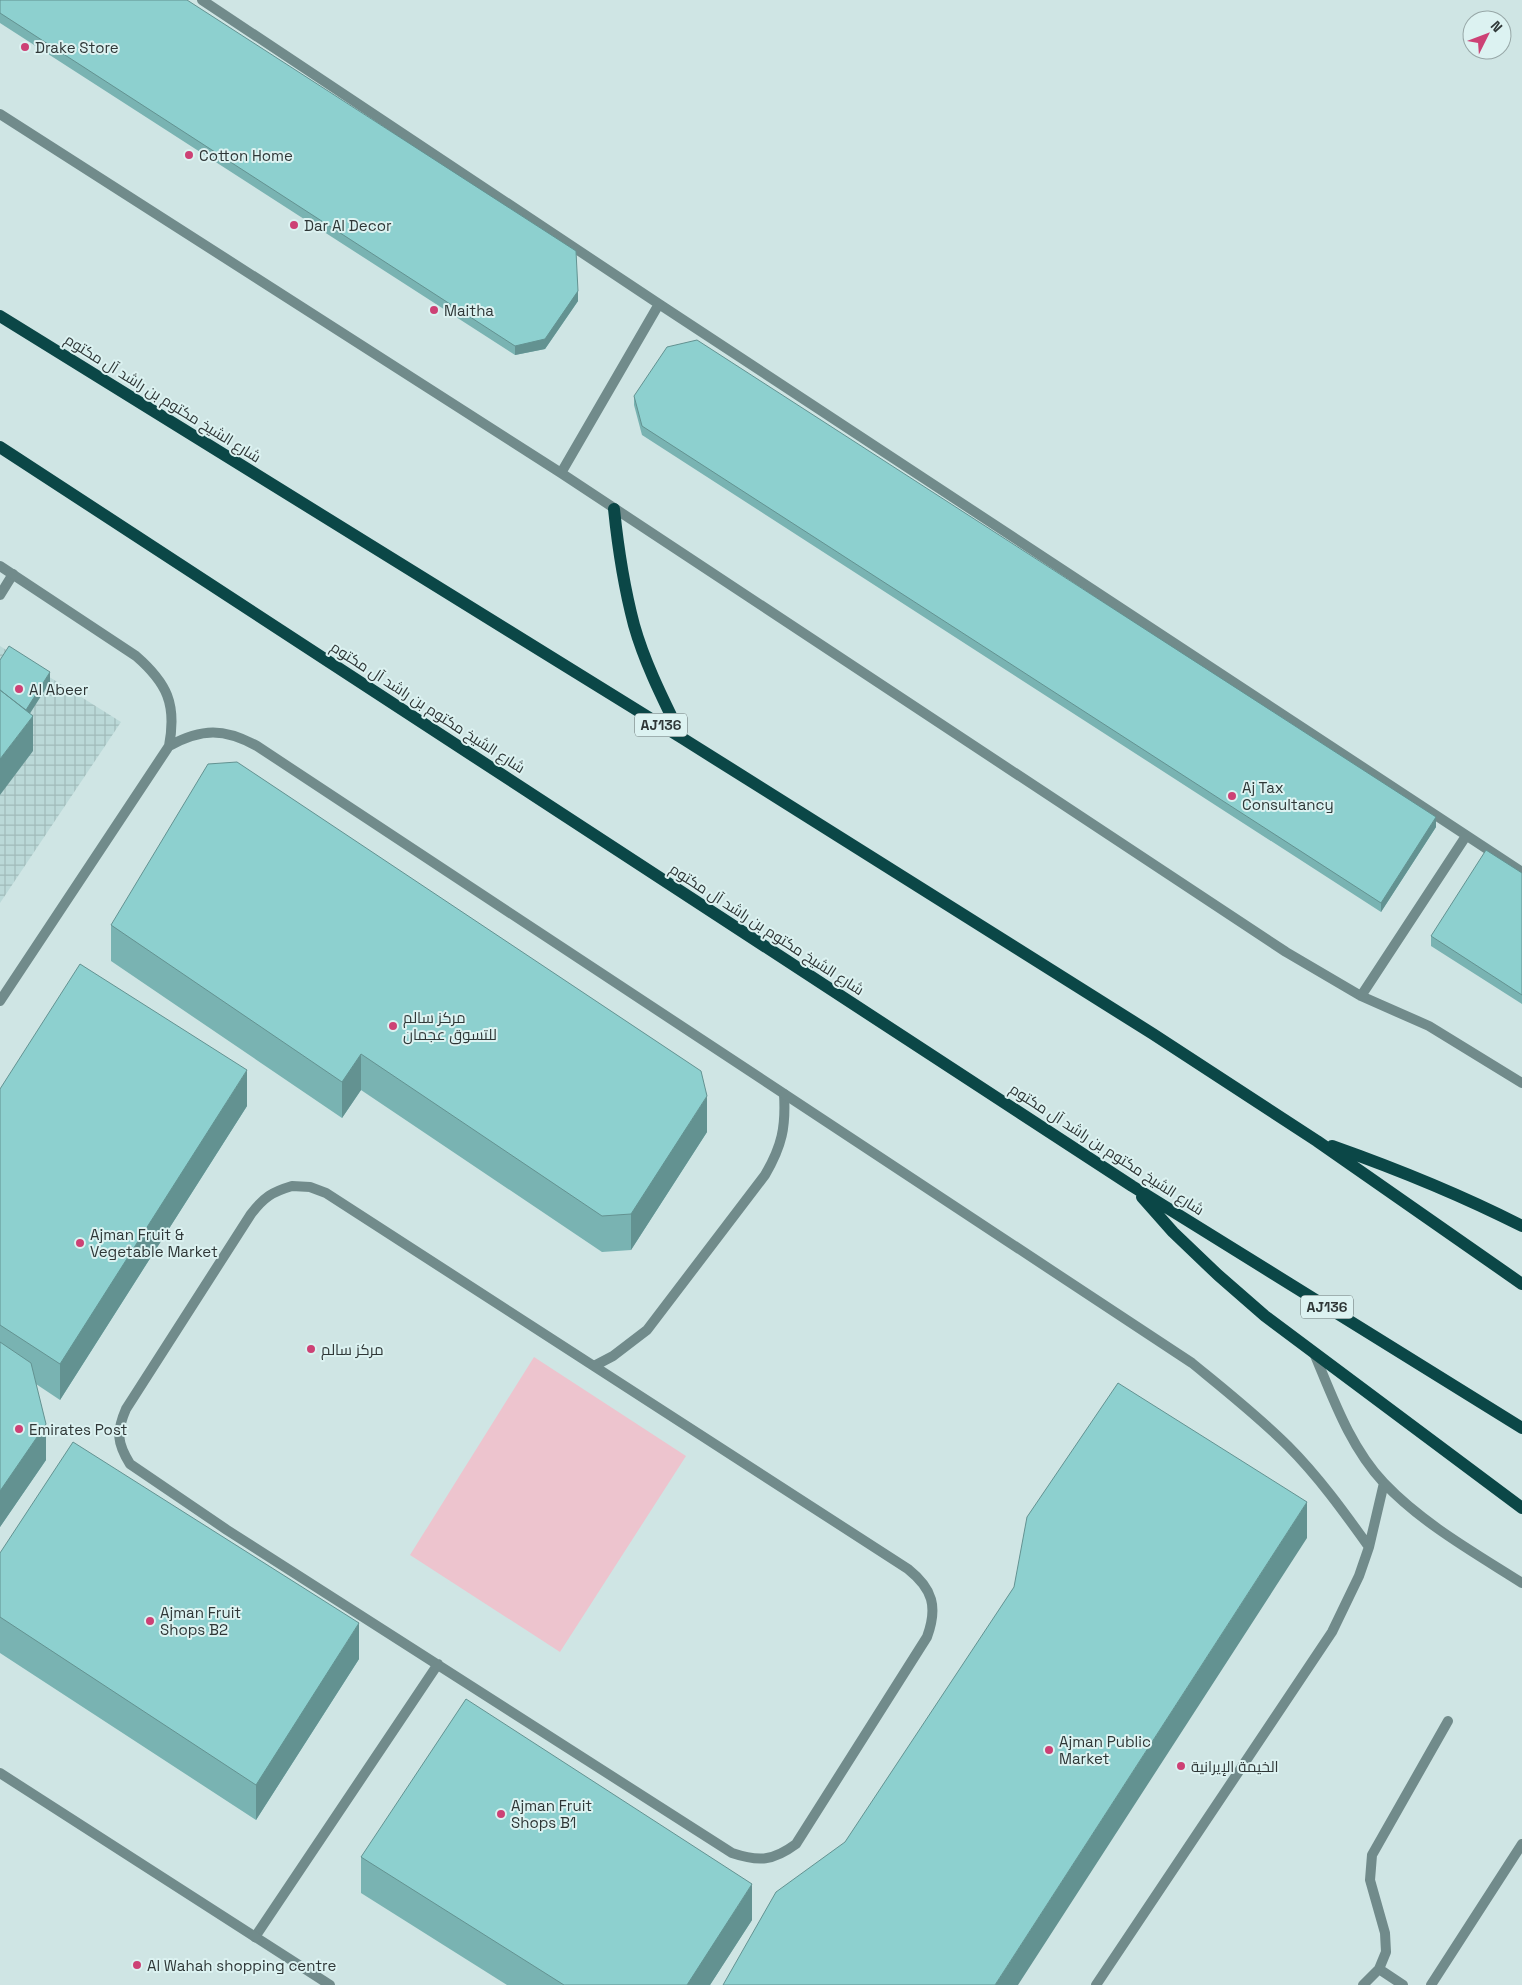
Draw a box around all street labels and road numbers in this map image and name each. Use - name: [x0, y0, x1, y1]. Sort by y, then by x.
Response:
- street label: شارع الشيخ مكتوم بن راشد آل مكتوم: [60, 330, 265, 468]
- street label: شارع الشيخ مكتوم بن راشد آل مكتوم: [326, 637, 529, 779]
- road number: AJ136: [635, 714, 687, 736]
- street label: شارع الشيخ مكتوم بن راشد آل مكتوم: [665, 859, 868, 1001]
- street label: شارع الشيخ مكتوم بن راشد آل مكتوم: [1005, 1079, 1208, 1221]
- road number: AJ136: [1301, 1295, 1353, 1318]

